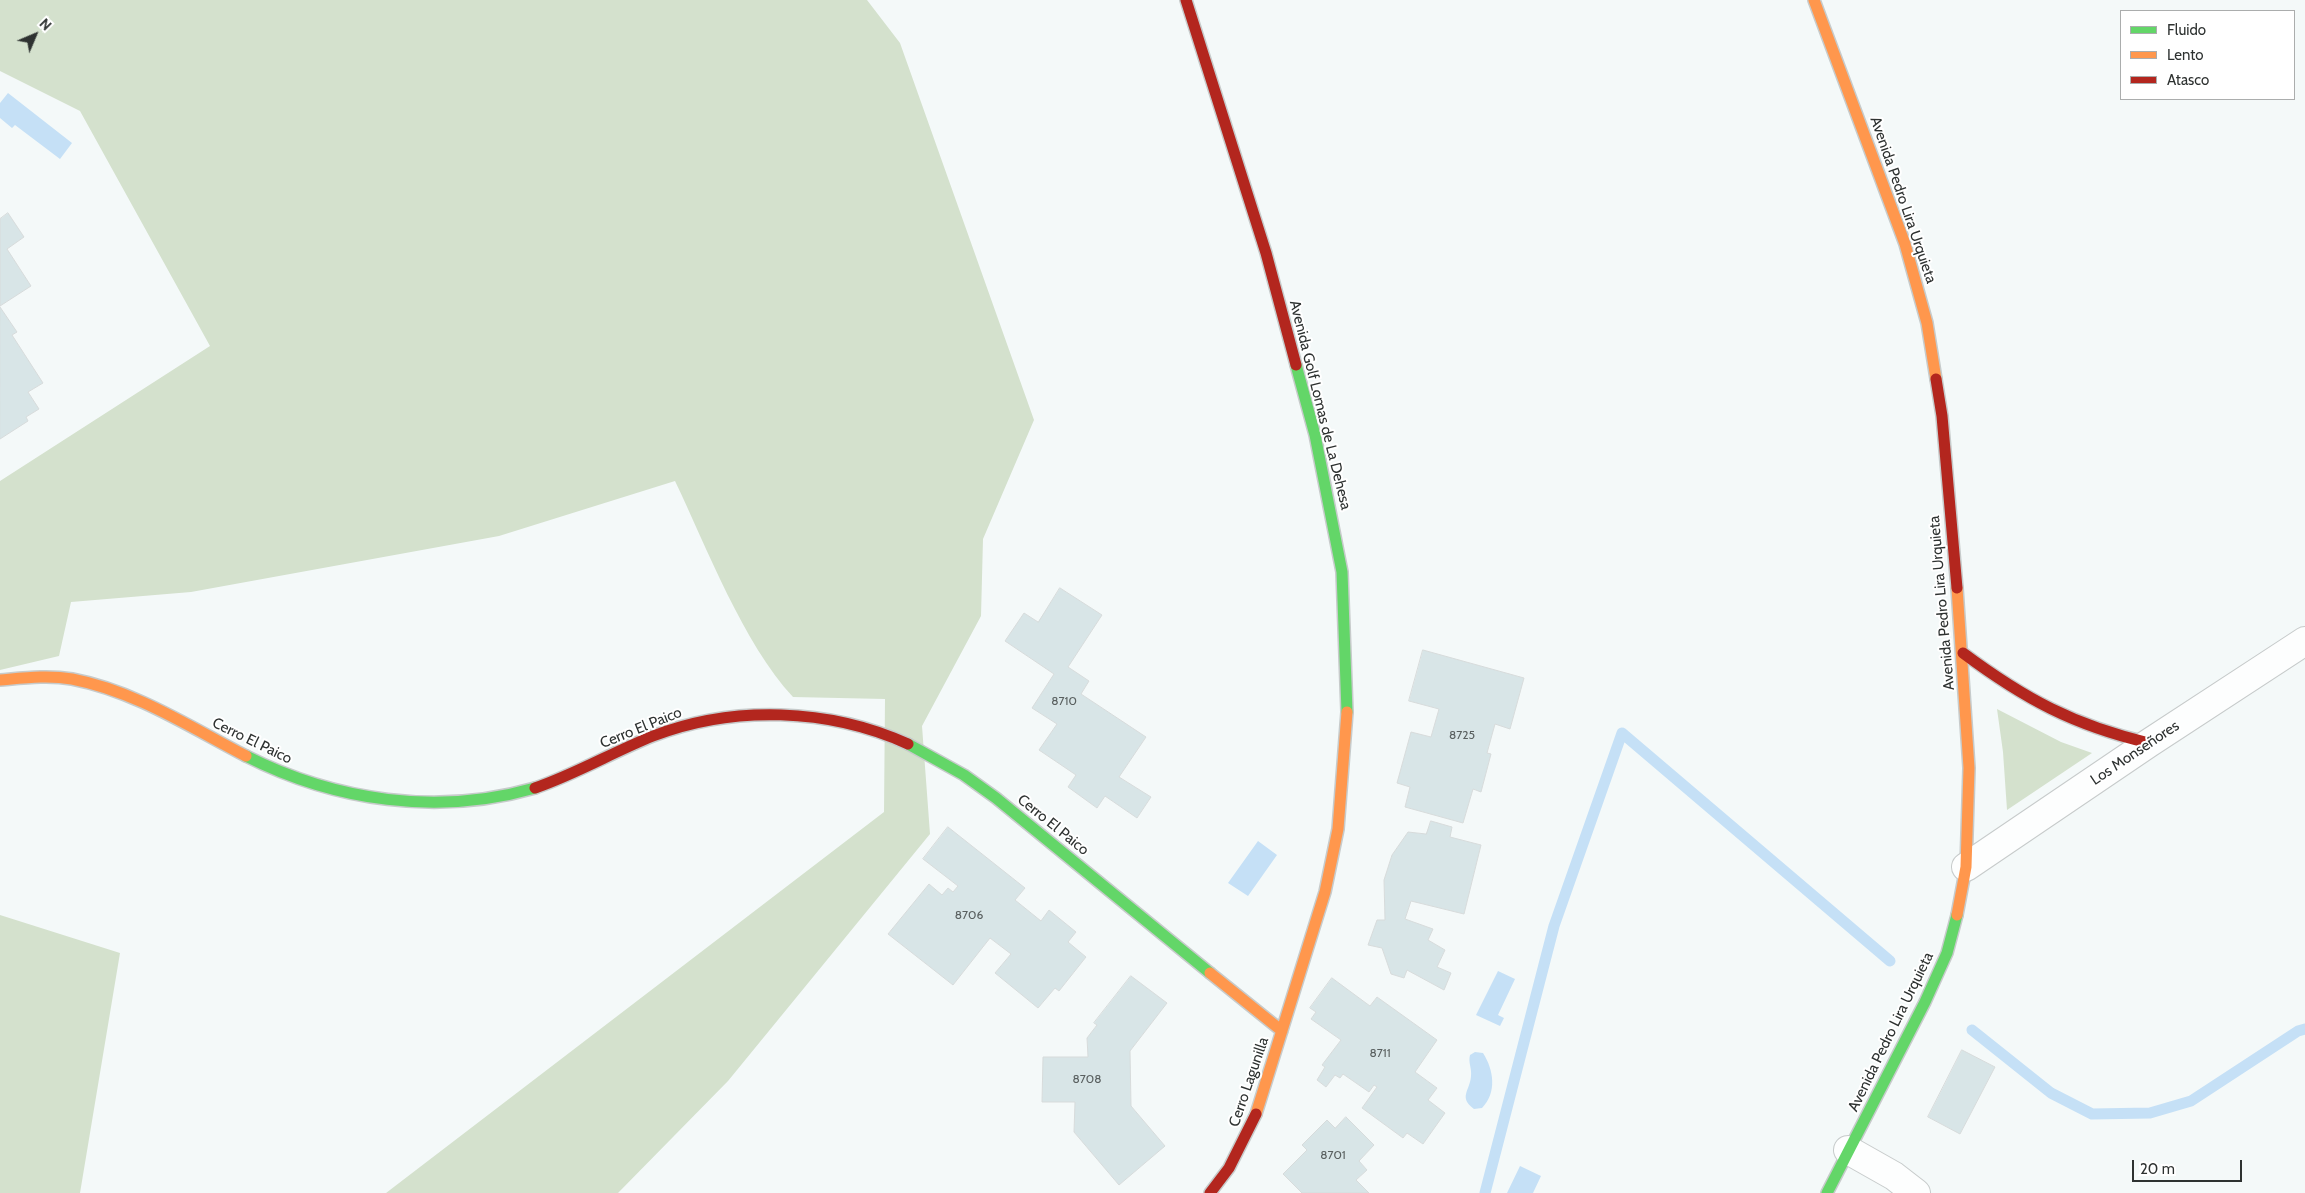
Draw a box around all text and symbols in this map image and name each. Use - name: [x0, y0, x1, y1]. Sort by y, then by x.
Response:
- north arrow: [10, 10, 60, 60]
- legend: [2120, 10, 2295, 100]
- text: N: [36, 15, 55, 34]
- text: Fluido: [2167, 21, 2206, 39]
- text: Lento: [2167, 46, 2204, 64]
- text: Atasco: [2167, 71, 2209, 89]
- street label: Avenida Pedro Lira Urquieta: [1866, 114, 1940, 286]
- street label: Avenida Golf Lomas de La Dehesa: [1285, 299, 1355, 511]
- street label: Avenida Pedro Lira Urquieta: [1925, 515, 1959, 691]
- house number: 8710: [1051, 694, 1077, 708]
- street label: Cerro El Paico: [598, 703, 684, 753]
- street label: Cerro El Paico: [209, 714, 295, 768]
- street label: Los Monseñores: [2087, 717, 2183, 789]
- house number: 8725: [1449, 728, 1475, 742]
- street label: Cerro El Paico: [1014, 791, 1092, 859]
- house number: 8706: [955, 908, 983, 922]
- street label: Avenida Pedro Lira Urquieta: [1845, 949, 1937, 1115]
- street label: Cerro Lagunilla: [1225, 1035, 1273, 1129]
- house number: 8711: [1369, 1046, 1391, 1060]
- house number: 8708: [1073, 1072, 1101, 1086]
- house number: 8701: [1320, 1148, 1346, 1162]
- scale bar: [2135, 1150, 2245, 1182]
- text: 20 m: [2140, 1160, 2175, 1178]

